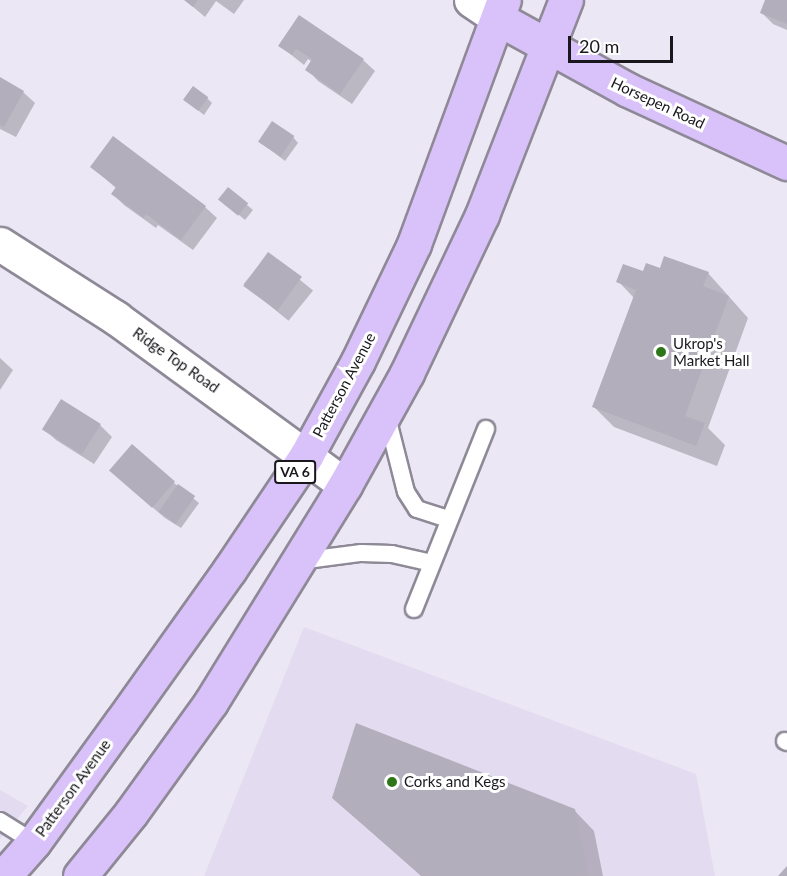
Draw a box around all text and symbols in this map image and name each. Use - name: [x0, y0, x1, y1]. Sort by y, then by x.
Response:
- scale bar: [571, 24, 676, 62]
- text: 20 m: [579, 35, 619, 57]
- street label: Horsepen Road: [608, 73, 708, 133]
- street label: Ridge Top Road: [129, 323, 223, 397]
- street label: Patterson Avenue: [309, 329, 379, 441]
- place label: Ukrop's Market Hall: [673, 334, 750, 369]
- marker: Ukrop's Market Hall: [654, 345, 668, 359]
- road number: VA 6: [272, 461, 318, 483]
- street label: Patterson Avenue: [31, 736, 115, 840]
- place label: Corks and Kegs: [404, 773, 505, 791]
- marker: Corks and Kegs: [385, 775, 399, 789]

